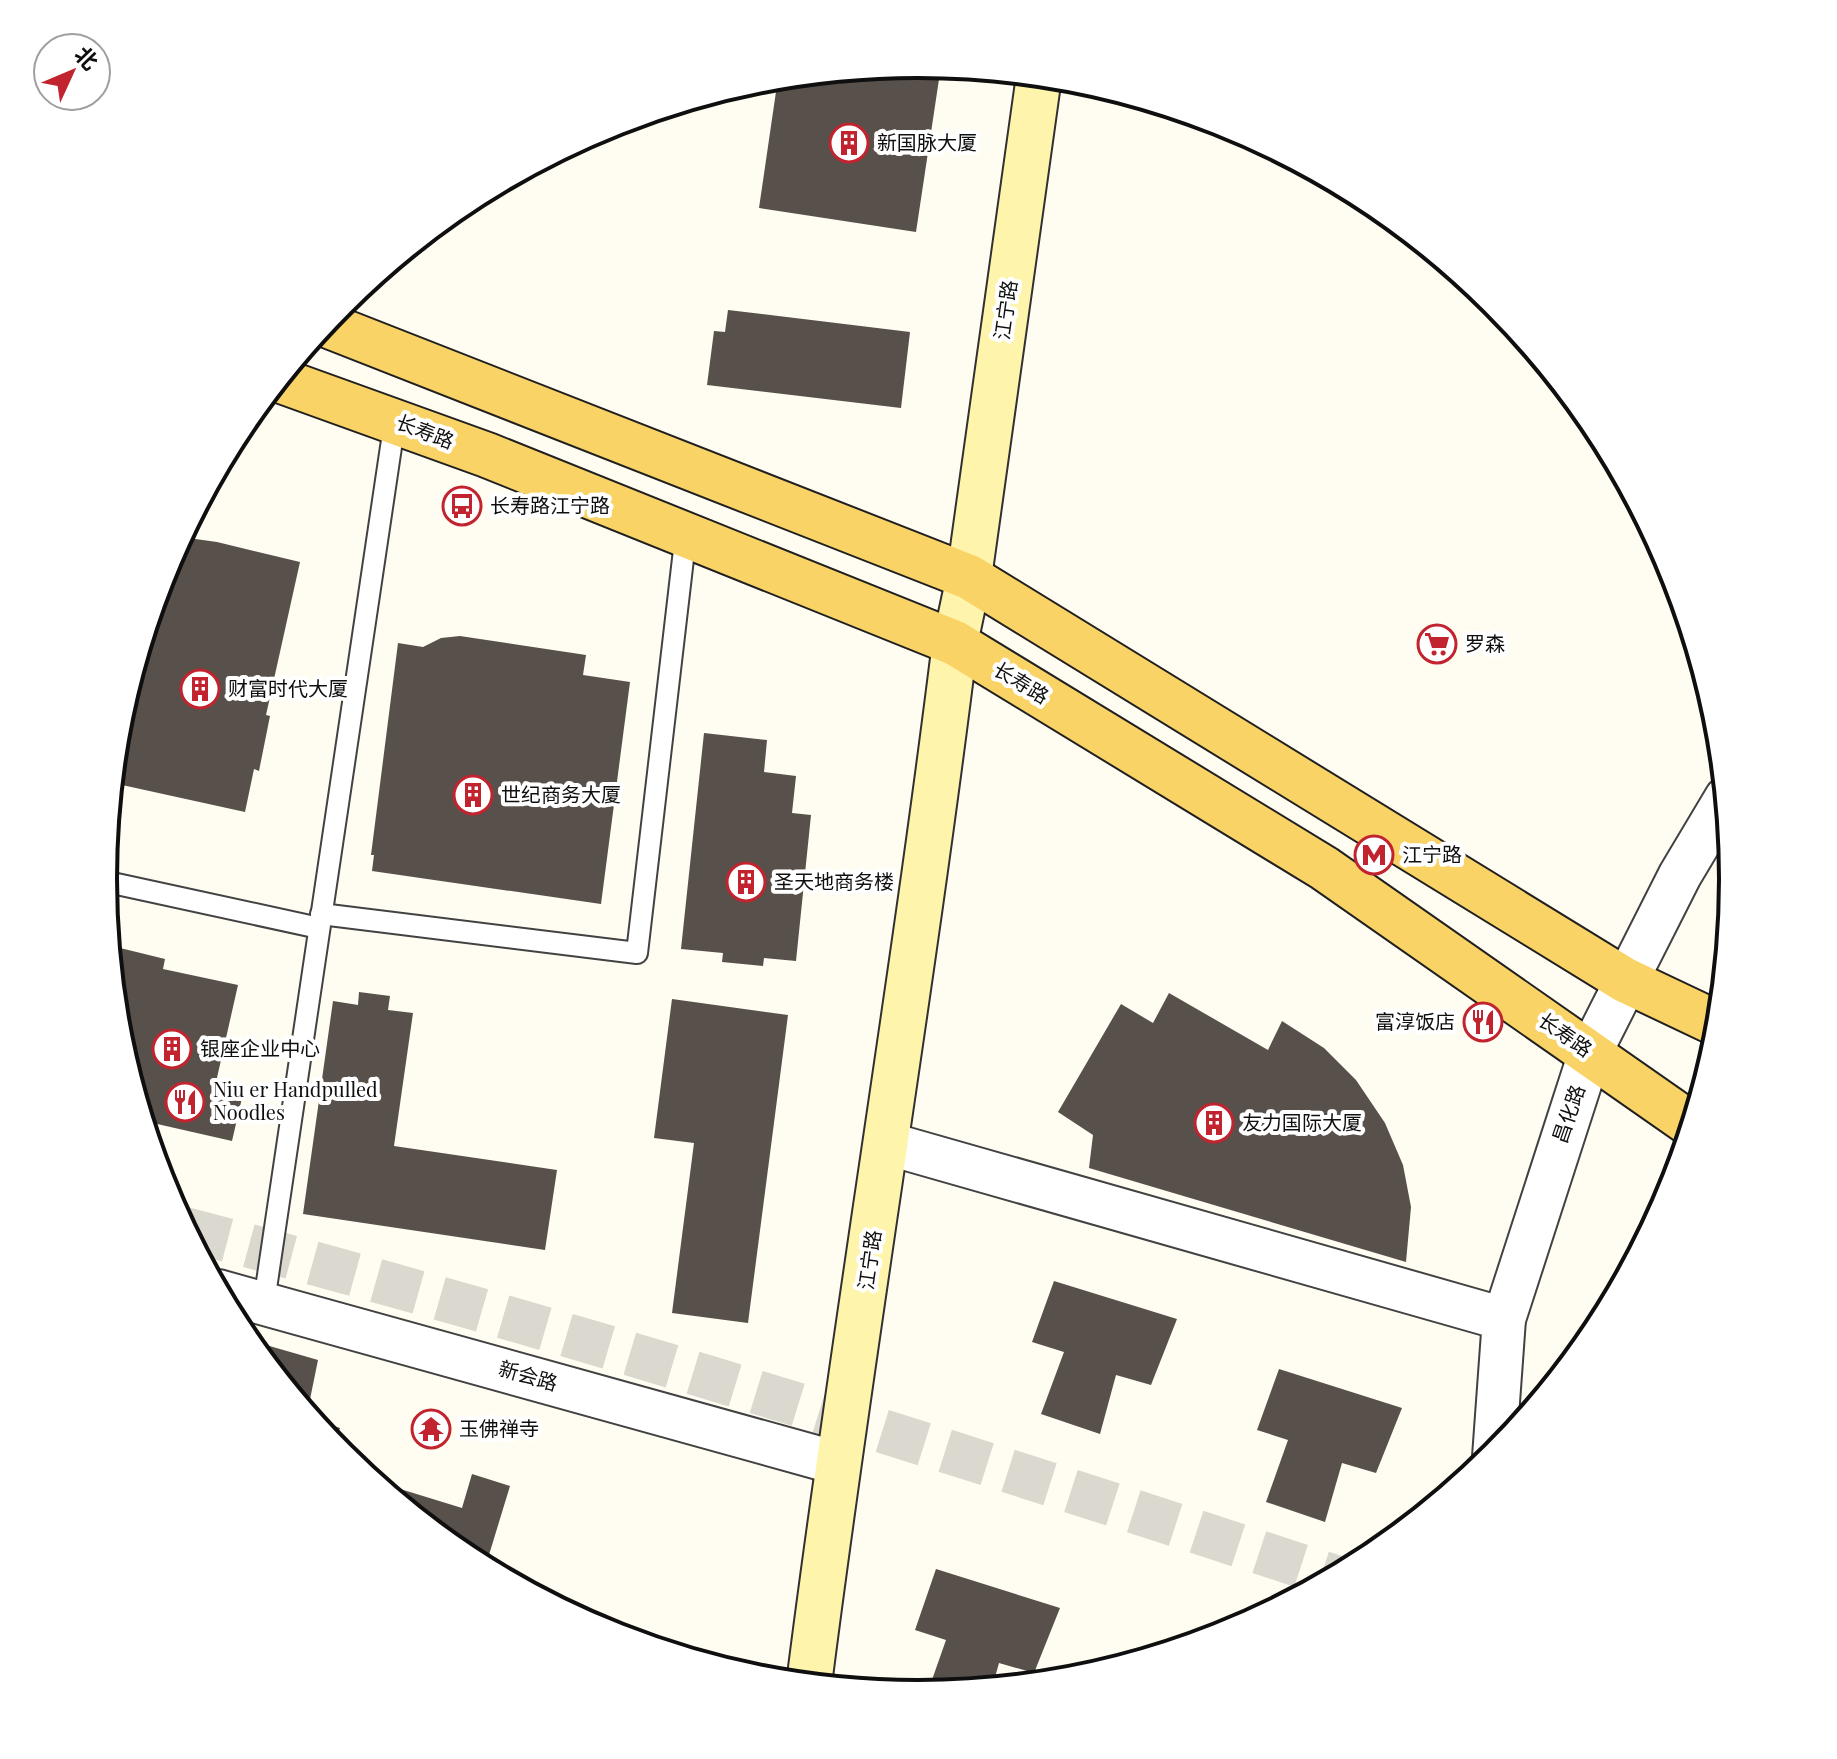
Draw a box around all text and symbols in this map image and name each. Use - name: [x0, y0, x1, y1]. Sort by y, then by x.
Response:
- north arrow: [32, 32, 112, 112]
- text: 北: [69, 39, 106, 76]
- building icon: 新国脉大厦: [828, 122, 870, 164]
- place label: 新国脉大厦: [877, 128, 977, 155]
- street label: 江宁路: [987, 278, 1022, 341]
- street label: 长寿路: [393, 407, 458, 454]
- bus stop icon: 长寿路江宁路: [441, 485, 483, 527]
- place label: 长寿路江宁路: [490, 491, 610, 518]
- supermarket icon: 罗森: [1416, 623, 1458, 665]
- place label: 罗森: [1465, 629, 1505, 656]
- street label: 长寿路: [989, 655, 1054, 709]
- building icon: 财富时代大厦: [179, 668, 221, 710]
- place label: 财富时代大厦: [228, 674, 348, 701]
- building icon: 世纪商务大厦: [452, 774, 494, 816]
- place label: 世纪商务大厦: [501, 780, 621, 807]
- metro station icon: 江宁路: [1353, 834, 1395, 876]
- place label: 江宁路: [1402, 840, 1462, 867]
- building icon: 圣天地商务楼: [725, 861, 767, 903]
- place label: 圣天地商务楼: [774, 867, 894, 894]
- restaurant icon: 富淳饭店: [1462, 1001, 1504, 1043]
- street label: 长寿路: [1534, 1006, 1598, 1062]
- place label: 富淳饭店: [1375, 1007, 1455, 1034]
- building icon: 银座企业中心: [151, 1028, 193, 1070]
- place label: 银座企业中心: [200, 1034, 320, 1061]
- place label: Niu er Handpulled Noodles: [213, 1075, 378, 1125]
- restaurant icon: Niu er Handpulled Noodles: [164, 1081, 206, 1123]
- street label: 昌化路: [1545, 1081, 1590, 1146]
- building icon: 友力国际大厦: [1193, 1102, 1235, 1144]
- place label: 友力国际大厦: [1242, 1108, 1362, 1135]
- street label: 江宁路: [851, 1228, 886, 1291]
- street label: 新会路: [496, 1353, 561, 1396]
- temple icon: 玉佛禅寺: [410, 1408, 452, 1450]
- place label: 玉佛禅寺: [459, 1414, 539, 1441]

